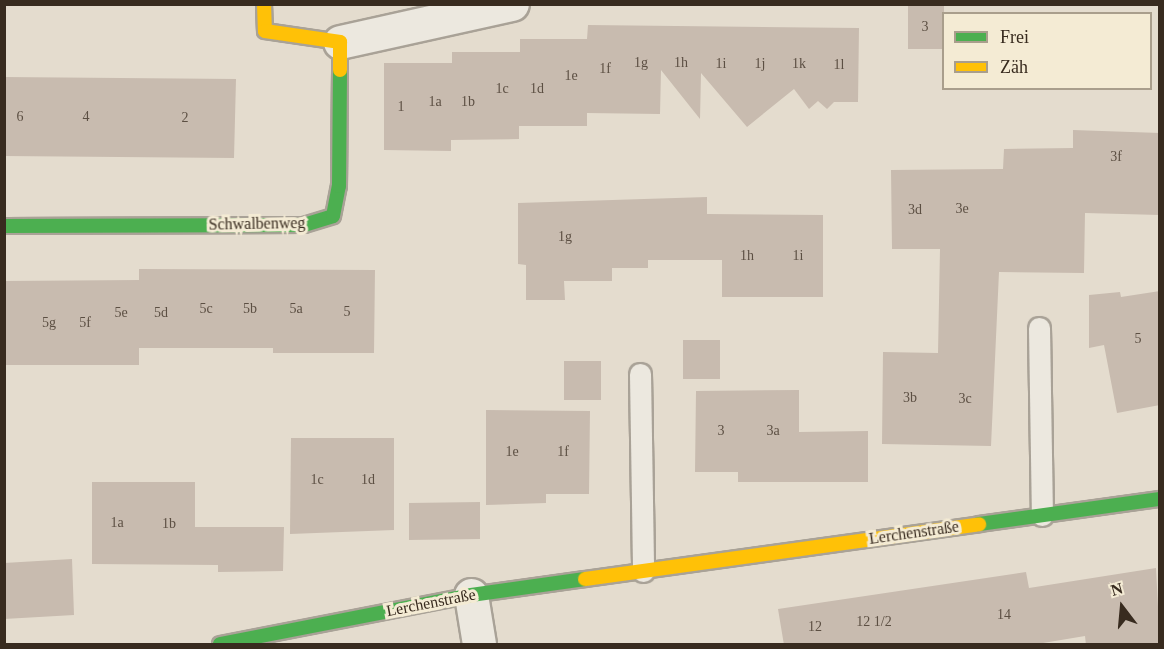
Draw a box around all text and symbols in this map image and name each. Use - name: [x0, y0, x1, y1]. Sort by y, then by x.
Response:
- legend: [942, 12, 1152, 90]
- house number: 3: [921, 19, 928, 35]
- text: Frei: [1000, 27, 1029, 47]
- house number: 1g: [634, 55, 648, 71]
- house number: 1h: [674, 55, 688, 71]
- house number: 1i: [716, 56, 726, 72]
- house number: 1j: [755, 56, 765, 72]
- house number: 1k: [792, 56, 806, 72]
- house number: 1l: [834, 57, 844, 73]
- text: Zäh: [1000, 57, 1028, 77]
- house number: 1f: [599, 61, 611, 77]
- house number: 1e: [564, 68, 578, 84]
- house number: 1c: [495, 81, 509, 97]
- house number: 1d: [530, 81, 544, 97]
- house number: 1a: [428, 94, 442, 110]
- house number: 1b: [461, 94, 475, 110]
- house number: 1: [398, 99, 404, 115]
- house number: 6: [16, 109, 24, 125]
- house number: 4: [82, 109, 90, 125]
- house number: 2: [182, 110, 188, 126]
- house number: 3f: [1110, 149, 1122, 165]
- house number: 3e: [955, 201, 969, 217]
- house number: 3d: [908, 202, 922, 218]
- street label: Schwalbenweg: [208, 214, 306, 234]
- house number: 1g: [558, 229, 572, 245]
- house number: 1h: [740, 248, 754, 264]
- house number: 1i: [793, 248, 803, 264]
- house number: 5c: [199, 301, 213, 317]
- house number: 5b: [243, 301, 257, 317]
- house number: 5a: [289, 301, 303, 317]
- house number: 5: [344, 304, 350, 320]
- house number: 5e: [114, 305, 128, 321]
- house number: 5d: [154, 305, 168, 321]
- house number: 5g: [42, 315, 56, 331]
- house number: 5f: [79, 315, 91, 331]
- house number: 5: [1134, 331, 1142, 347]
- house number: 3b: [903, 390, 917, 406]
- house number: 3c: [958, 391, 972, 407]
- house number: 3: [718, 423, 724, 439]
- house number: 3a: [766, 423, 780, 439]
- house number: 1e: [505, 444, 519, 460]
- house number: 1f: [557, 444, 569, 460]
- house number: 1c: [310, 472, 324, 488]
- house number: 1d: [361, 472, 375, 488]
- house number: 1a: [110, 515, 124, 531]
- house number: 1b: [162, 516, 176, 532]
- street label: Lerchenstraße: [868, 517, 960, 549]
- north arrow: [1092, 577, 1152, 637]
- text: N: [1109, 579, 1125, 599]
- street label: Lerchenstraße: [385, 585, 477, 621]
- house number: 14: [997, 607, 1011, 623]
- house number: 12 1/2: [856, 614, 892, 630]
- house number: 12: [808, 619, 822, 635]

